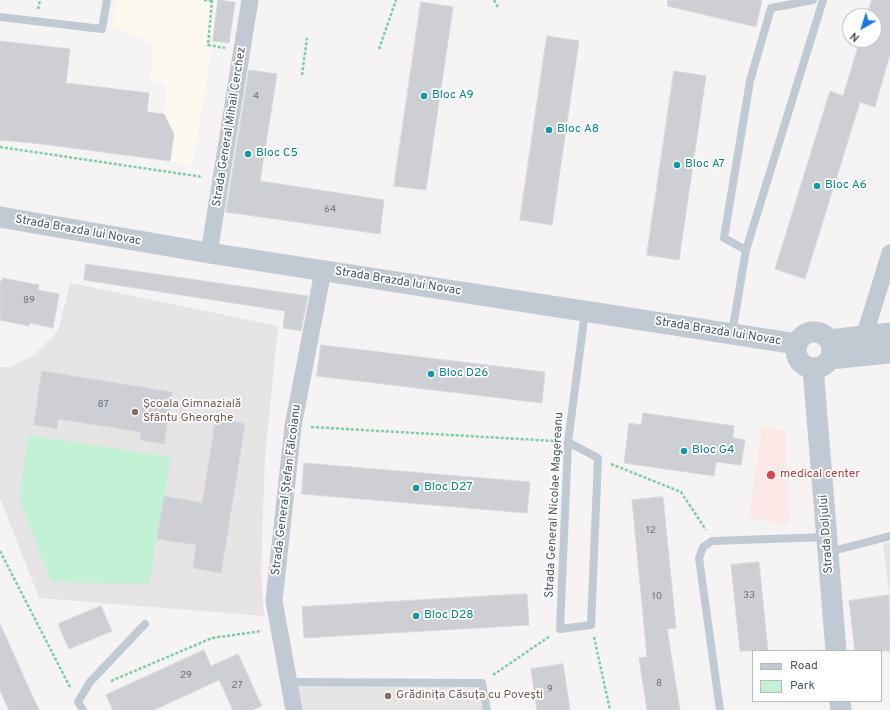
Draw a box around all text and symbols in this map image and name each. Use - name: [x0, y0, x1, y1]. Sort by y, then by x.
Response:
- north arrow: [842, 8, 882, 48]
- text: N: [848, 29, 863, 44]
- street label: Strada General Mihail Cerchez: [210, 46, 250, 208]
- place label: Bloc A9: [432, 89, 474, 103]
- house number: 4: [253, 91, 259, 103]
- marker: Bloc A9: [419, 91, 429, 101]
- place label: Bloc A8: [557, 123, 599, 137]
- marker: Bloc A8: [544, 125, 554, 135]
- place label: Bloc C5: [256, 147, 298, 161]
- marker: Bloc C5: [243, 149, 253, 159]
- place label: Bloc A7: [685, 158, 725, 172]
- marker: Bloc A7: [672, 160, 682, 170]
- place label: Bloc A6: [825, 179, 867, 193]
- marker: Bloc A6: [812, 181, 822, 191]
- house number: 64: [324, 204, 336, 216]
- street label: Strada Brazda lui Novac: [14, 213, 142, 249]
- street label: Strada Brazda lui Novac: [334, 265, 462, 299]
- house number: 89: [23, 295, 35, 307]
- street label: Strada Brazda lui Novac: [654, 315, 782, 349]
- place label: Bloc D26: [439, 367, 488, 381]
- marker: Bloc D26: [426, 369, 436, 379]
- place label: Școala Gimnazială Sfântu Gheorghe: [143, 398, 241, 426]
- house number: 87: [97, 399, 109, 411]
- street label: Strada General Ștefan Fălcoianu: [269, 404, 305, 576]
- marker: Școala Gimnazială Sfântu Gheorghe: [130, 407, 140, 417]
- street label: Strada General Nicolae Magereanu: [543, 412, 567, 598]
- place label: Bloc G4: [692, 444, 734, 458]
- marker: Bloc G4: [679, 446, 689, 456]
- place label: medical center: [780, 468, 860, 482]
- marker: medical center: [765, 469, 777, 481]
- place label: Bloc D27: [424, 481, 472, 495]
- marker: Bloc D27: [411, 483, 421, 493]
- street label: Strada Doljului: [817, 494, 837, 574]
- house number: 12: [646, 525, 656, 537]
- house number: 33: [743, 590, 755, 602]
- house number: 10: [652, 591, 662, 603]
- place label: Bloc D28: [424, 609, 474, 623]
- marker: Bloc D28: [411, 611, 421, 621]
- legend: [752, 650, 882, 702]
- text: Road: [790, 658, 818, 674]
- house number: 29: [180, 670, 192, 682]
- house number: 8: [656, 678, 662, 690]
- text: Park: [790, 678, 815, 694]
- house number: 27: [231, 680, 243, 692]
- house number: 9: [547, 684, 553, 696]
- place label: Grădinița Căsuța cu Povești: [396, 689, 543, 703]
- marker: Grădinița Căsuța cu Povești: [383, 691, 393, 701]

